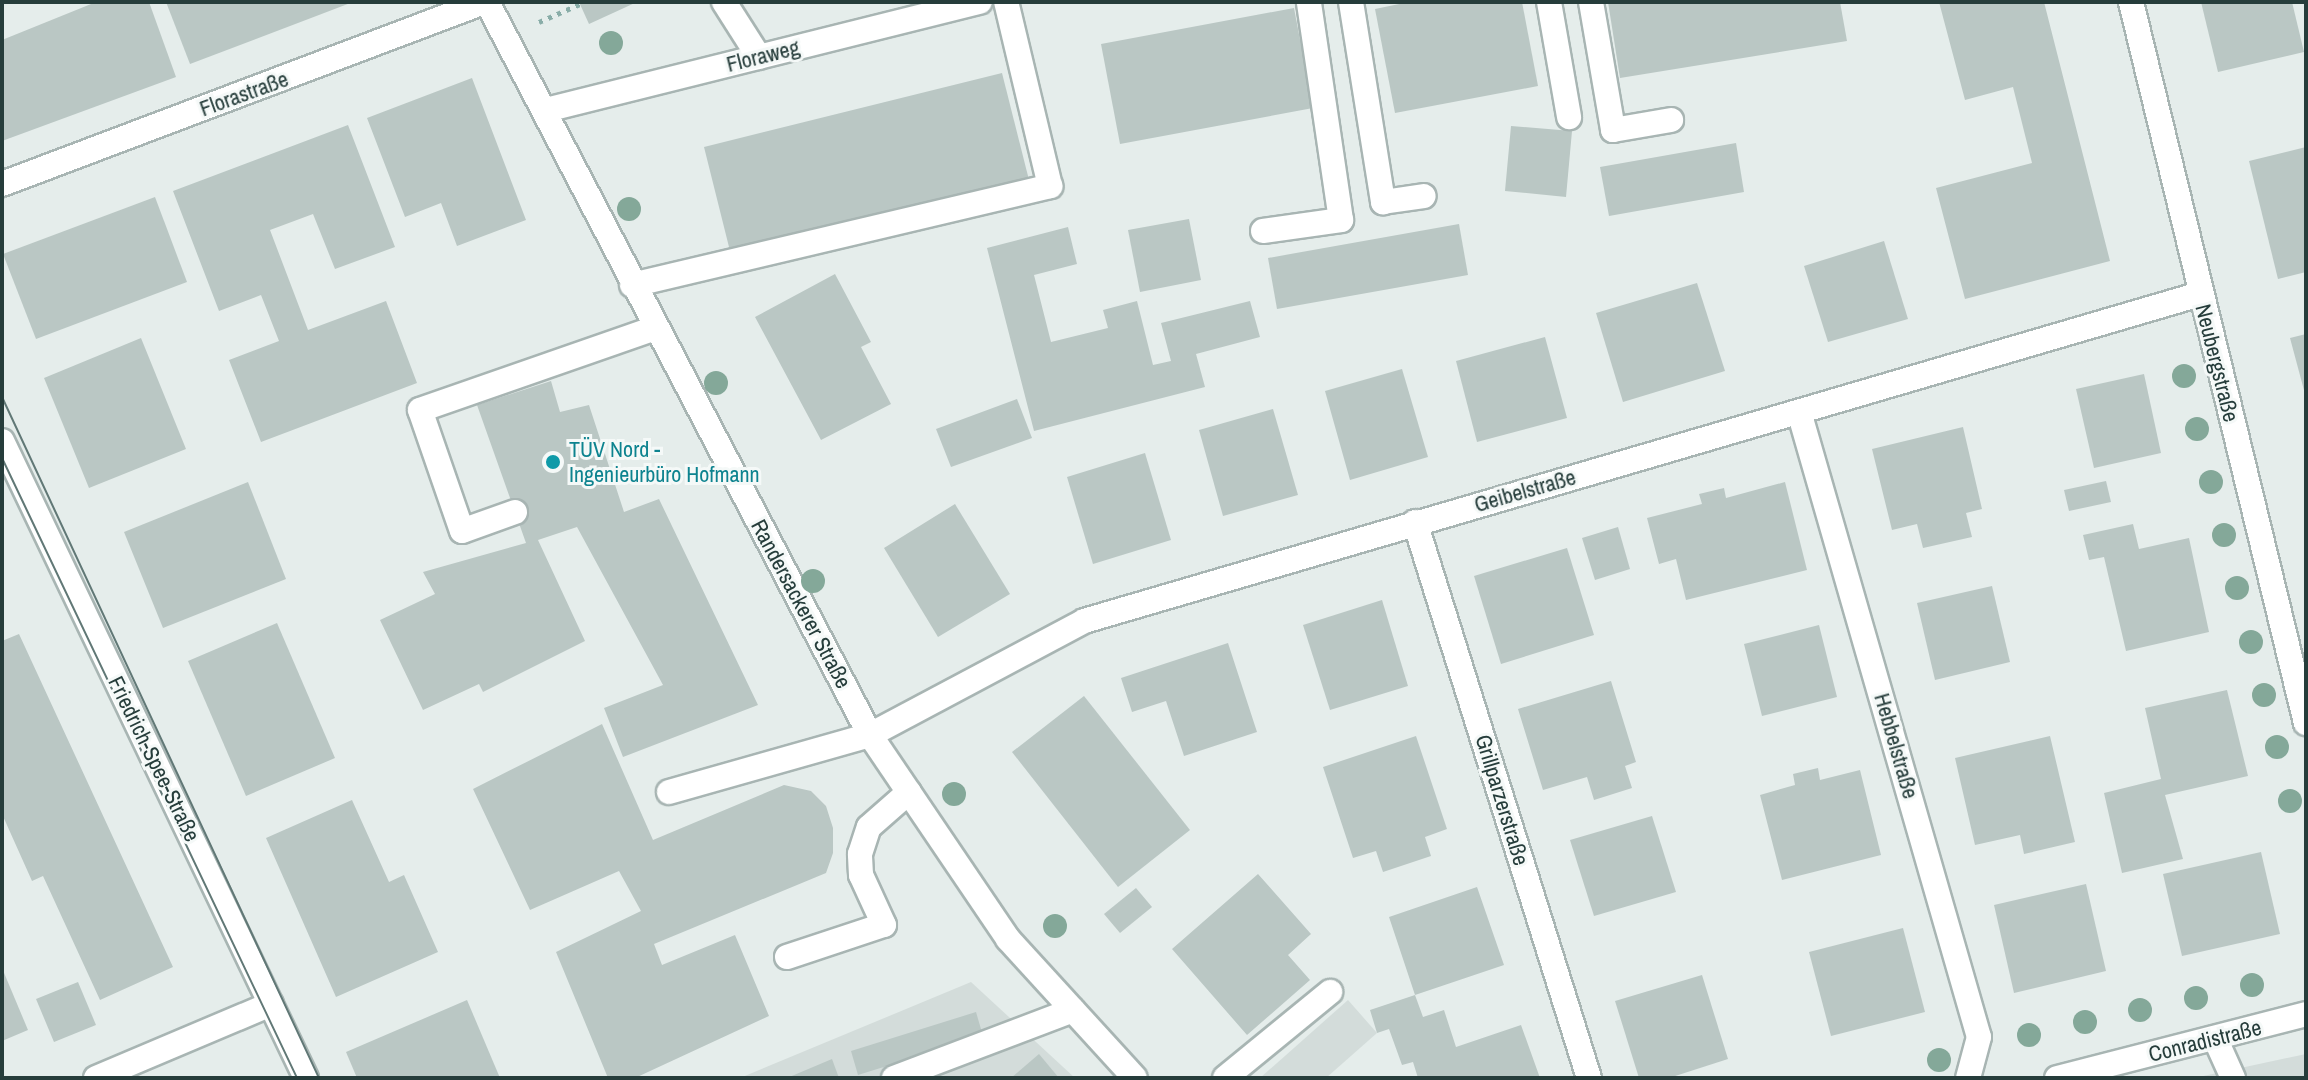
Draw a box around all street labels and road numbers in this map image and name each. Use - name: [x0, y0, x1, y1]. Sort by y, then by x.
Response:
- street label: Floraweg: [724, 34, 802, 78]
- street label: Florastraße: [196, 66, 292, 122]
- street label: Neubergstraße: [2190, 301, 2244, 425]
- street label: Geibelstraße: [1471, 464, 1579, 518]
- street label: Randersackerer Straße: [745, 515, 857, 693]
- street label: Friedrich-Spee-Straße: [103, 672, 205, 846]
- street label: Hebbelstraße: [1868, 690, 1924, 802]
- street label: Grillparzerstraße: [1470, 731, 1534, 869]
- street label: Conradistraße: [2146, 1014, 2264, 1068]

